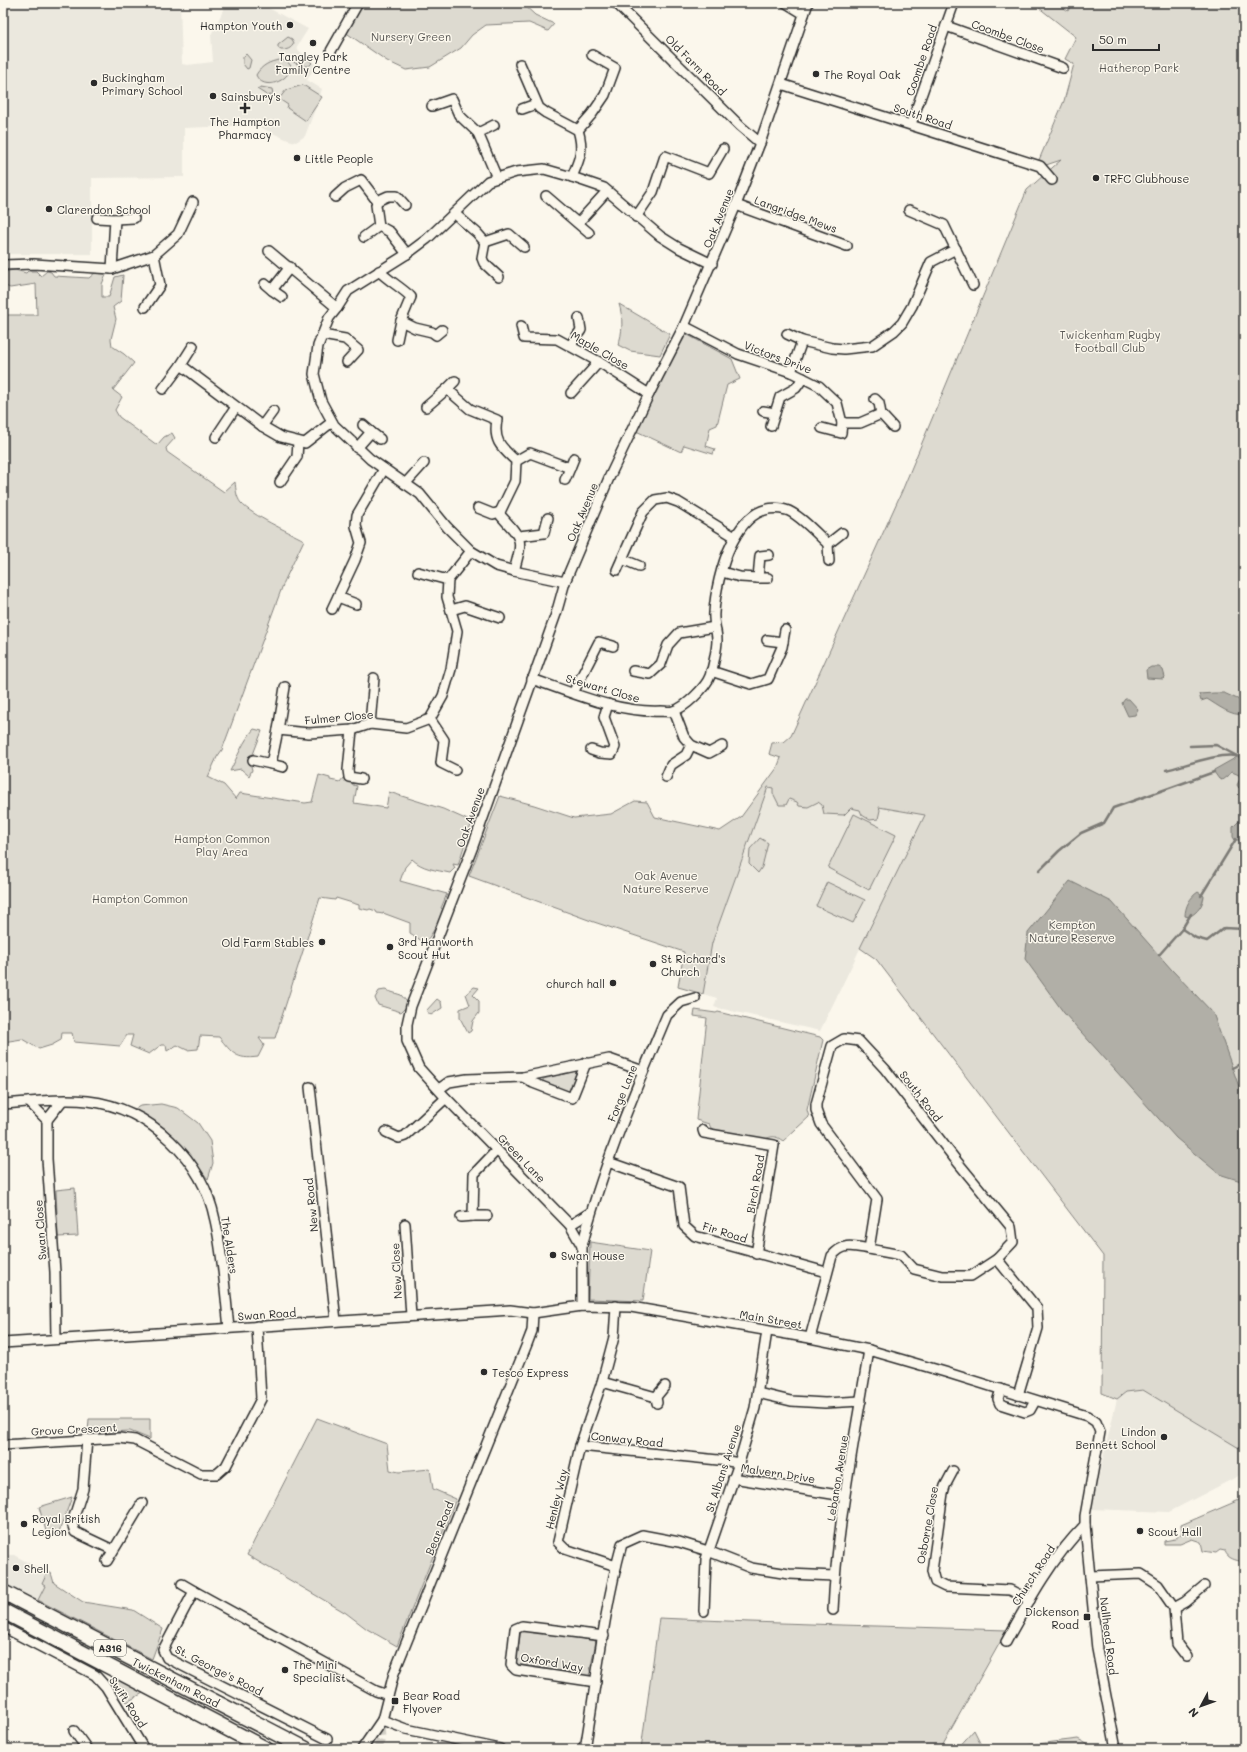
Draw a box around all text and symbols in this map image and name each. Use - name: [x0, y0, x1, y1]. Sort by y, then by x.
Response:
- street label: Coombe Close: [970, 16, 1047, 56]
- place label: Hampton Youth: [200, 18, 282, 33]
- marker: Hampton Youth: [285, 20, 295, 30]
- street label: Coombe Road: [902, 22, 940, 98]
- scale bar: [1093, 26, 1159, 52]
- park label: Nursery Green: [371, 29, 451, 44]
- street label: Old Farm Road: [662, 31, 730, 99]
- text: 50 m: [1099, 31, 1127, 47]
- marker: Tangley Park Family Centre: [308, 38, 318, 48]
- place label: Tangley Park Family Centre: [275, 49, 351, 77]
- park label: Hatherop Park: [1099, 60, 1179, 75]
- place label: The Royal Oak: [824, 67, 901, 82]
- marker: The Royal Oak: [811, 69, 821, 79]
- place label: Buckingham Primary School: [102, 70, 183, 98]
- marker: Buckingham Primary School: [89, 78, 99, 88]
- place label: Sainsbury's: [221, 89, 281, 104]
- marker: Sainsbury's: [208, 91, 218, 101]
- street label: South Road: [892, 99, 954, 133]
- marker: The Hampton Pharmacy: [240, 103, 250, 113]
- place label: The Hampton Pharmacy: [210, 114, 280, 142]
- place label: Little People: [305, 151, 374, 166]
- marker: Little People: [292, 153, 302, 163]
- place label: TRFC Clubhouse: [1104, 171, 1189, 186]
- marker: TRFC Clubhouse: [1091, 173, 1101, 183]
- street label: Oak Avenue: [699, 186, 737, 250]
- street label: Langridge Mews: [752, 192, 840, 236]
- place label: Clarendon School: [57, 202, 151, 217]
- marker: Clarendon School: [44, 204, 54, 214]
- street label: Maple Close: [568, 327, 632, 373]
- park label: Twickenham Rugby Football Club: [1060, 327, 1161, 355]
- street label: Victors Drive: [742, 337, 814, 377]
- street label: Oak Avenue: [563, 480, 601, 544]
- street label: Stewart Close: [564, 670, 642, 706]
- street label: Fulmer Close: [304, 707, 374, 727]
- street label: Oak Avenue: [452, 785, 488, 849]
- park label: Hampton Common Play Area: [174, 831, 270, 859]
- park label: Oak Avenue Nature Reserve: [623, 868, 709, 896]
- park label: Hampton Common: [92, 891, 188, 906]
- park label: Kempton Nature Reserve: [1029, 917, 1115, 945]
- place label: 3rd Hanworth Scout Hut: [398, 934, 473, 962]
- place label: Old Farm Stables: [221, 935, 314, 950]
- marker: Old Farm Stables: [317, 937, 327, 947]
- marker: 3rd Hanworth Scout Hut: [385, 942, 395, 952]
- place label: St Richard's Church: [661, 951, 726, 979]
- marker: St Richard's Church: [648, 959, 658, 969]
- place label: church hall: [546, 976, 605, 991]
- marker: church hall: [608, 978, 618, 988]
- street label: Forge Lane: [604, 1062, 640, 1124]
- street label: South Road: [896, 1067, 946, 1125]
- street label: Green Lane: [495, 1130, 549, 1186]
- street label: Birch Road: [742, 1153, 768, 1215]
- street label: New Road: [301, 1177, 321, 1233]
- street label: Swan Close: [30, 1199, 50, 1261]
- street label: The Alders: [218, 1215, 242, 1275]
- street label: Fir Road: [701, 1218, 749, 1246]
- street label: New Close: [387, 1242, 405, 1299]
- place label: Swan House: [561, 1248, 625, 1263]
- marker: Swan House: [548, 1250, 558, 1260]
- street label: Swan Road: [237, 1304, 297, 1324]
- street label: Main Street: [738, 1306, 804, 1332]
- place label: Tesco Express: [492, 1365, 569, 1380]
- marker: Tesco Express: [479, 1367, 489, 1377]
- street label: Grove Crescent: [31, 1419, 118, 1439]
- street label: St Albans Avenue: [702, 1422, 744, 1514]
- place label: Lindon Bennett School: [1075, 1424, 1156, 1452]
- street label: Conway Road: [590, 1428, 664, 1450]
- marker: Lindon Bennett School: [1159, 1432, 1169, 1442]
- street label: Lebanon Avenue: [823, 1434, 851, 1522]
- street label: Malvern Drive: [740, 1460, 817, 1486]
- street label: Henley Way: [541, 1467, 571, 1531]
- street label: Osborne Close: [913, 1485, 941, 1565]
- street label: Bear Road: [421, 1499, 457, 1557]
- place label: Royal British Legion: [32, 1511, 100, 1539]
- marker: Royal British Legion: [19, 1519, 29, 1529]
- place label: Scout Hall: [1148, 1524, 1202, 1539]
- marker: Scout Hall: [1135, 1526, 1145, 1536]
- street label: Church Road: [1008, 1542, 1058, 1608]
- place label: Shell: [24, 1561, 49, 1576]
- marker: Shell: [11, 1563, 21, 1573]
- street label: Nallhead Road: [1097, 1596, 1121, 1676]
- place label: Dickenson Road: [1025, 1604, 1079, 1632]
- marker: Dickenson Road: [1082, 1612, 1092, 1622]
- road number: A316: [94, 1640, 126, 1656]
- street label: St. George's Road: [173, 1641, 266, 1699]
- street label: Oxford Way: [519, 1649, 585, 1675]
- street label: Twickenham Road: [130, 1654, 222, 1710]
- place label: The Mini Specialist: [293, 1657, 346, 1685]
- marker: The Mini Specialist: [280, 1665, 290, 1675]
- street label: Swift Road: [106, 1674, 150, 1730]
- north arrow: [1181, 1686, 1221, 1726]
- place label: Bear Road Flyover: [403, 1688, 460, 1716]
- marker: Bear Road Flyover: [390, 1696, 400, 1706]
- text: N: [1185, 1705, 1201, 1721]

